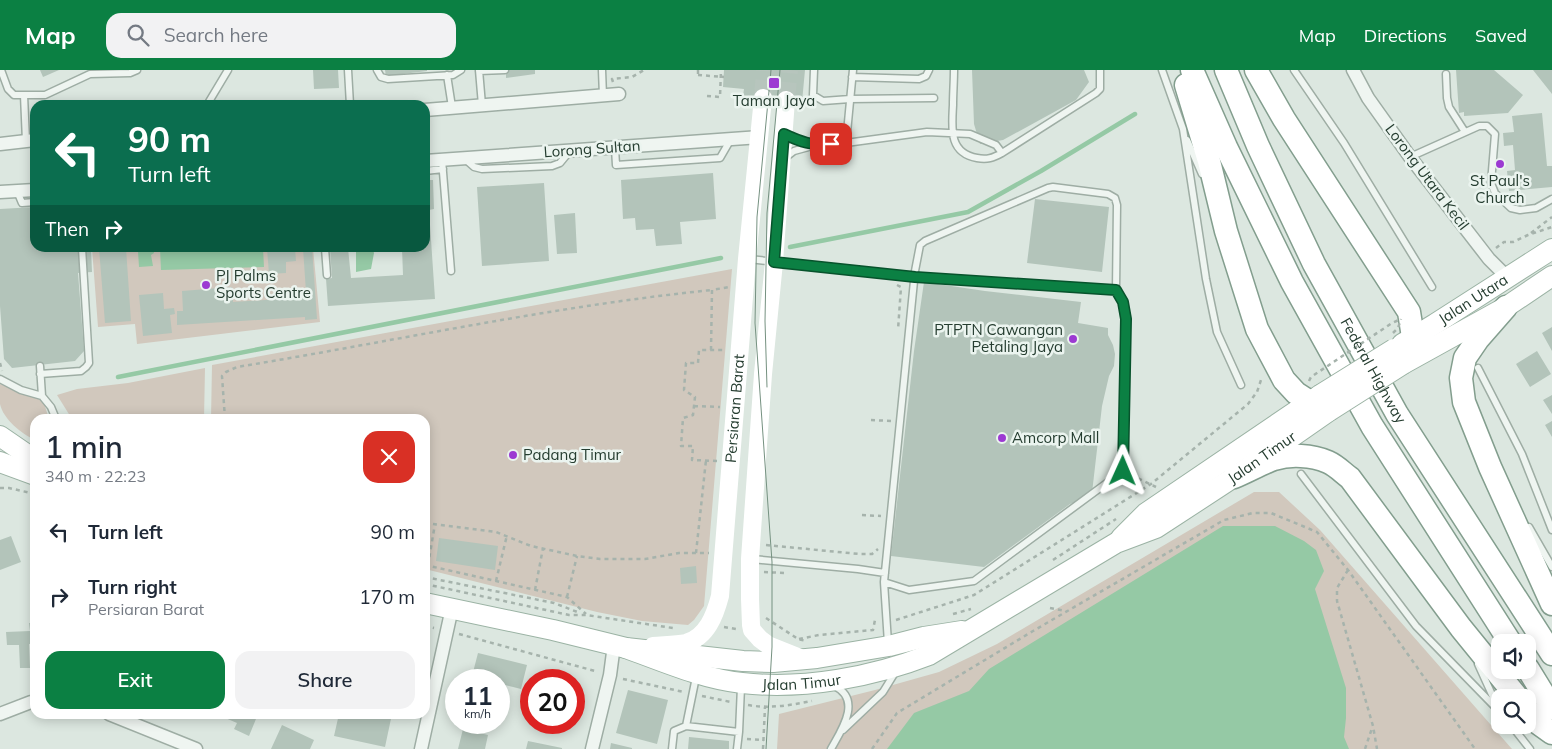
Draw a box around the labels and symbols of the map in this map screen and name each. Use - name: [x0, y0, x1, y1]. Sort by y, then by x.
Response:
- marker: Taman Jaya: [767, 76, 781, 90]
- place label: Taman Jaya: [733, 91, 815, 110]
- street label: Lorong Utara Kecil: [1381, 120, 1473, 233]
- pin: [810, 123, 852, 165]
- street label: Lorong Sultan: [543, 136, 641, 161]
- marker: St Paul's Church: [1494, 158, 1506, 170]
- place label: St Paul's Church: [1470, 171, 1530, 207]
- place label: PJ Palms Sports Centre: [216, 266, 311, 302]
- street label: Jalan Utara: [1435, 270, 1511, 328]
- marker: PJ Palms Sports Centre: [200, 279, 212, 291]
- street label: Federal Highway: [1337, 314, 1411, 427]
- place label: PTPTN Cawangan Petaling Jaya: [934, 320, 1063, 356]
- marker: PTPTN Cawangan Petaling Jaya: [1067, 333, 1079, 345]
- street label: Persiaran Barat: [721, 353, 748, 464]
- street label: Jalan Timur: [1224, 427, 1300, 488]
- place label: Amcorp Mall: [1012, 428, 1099, 447]
- marker: Amcorp Mall: [996, 432, 1008, 444]
- position arrow: [1096, 444, 1148, 496]
- place label: Padang Timur: [523, 445, 622, 464]
- marker: Padang Timur: [507, 449, 519, 461]
- speed limit sign: 20: [520, 669, 585, 734]
- street label: Jalan Timur: [762, 669, 843, 694]

